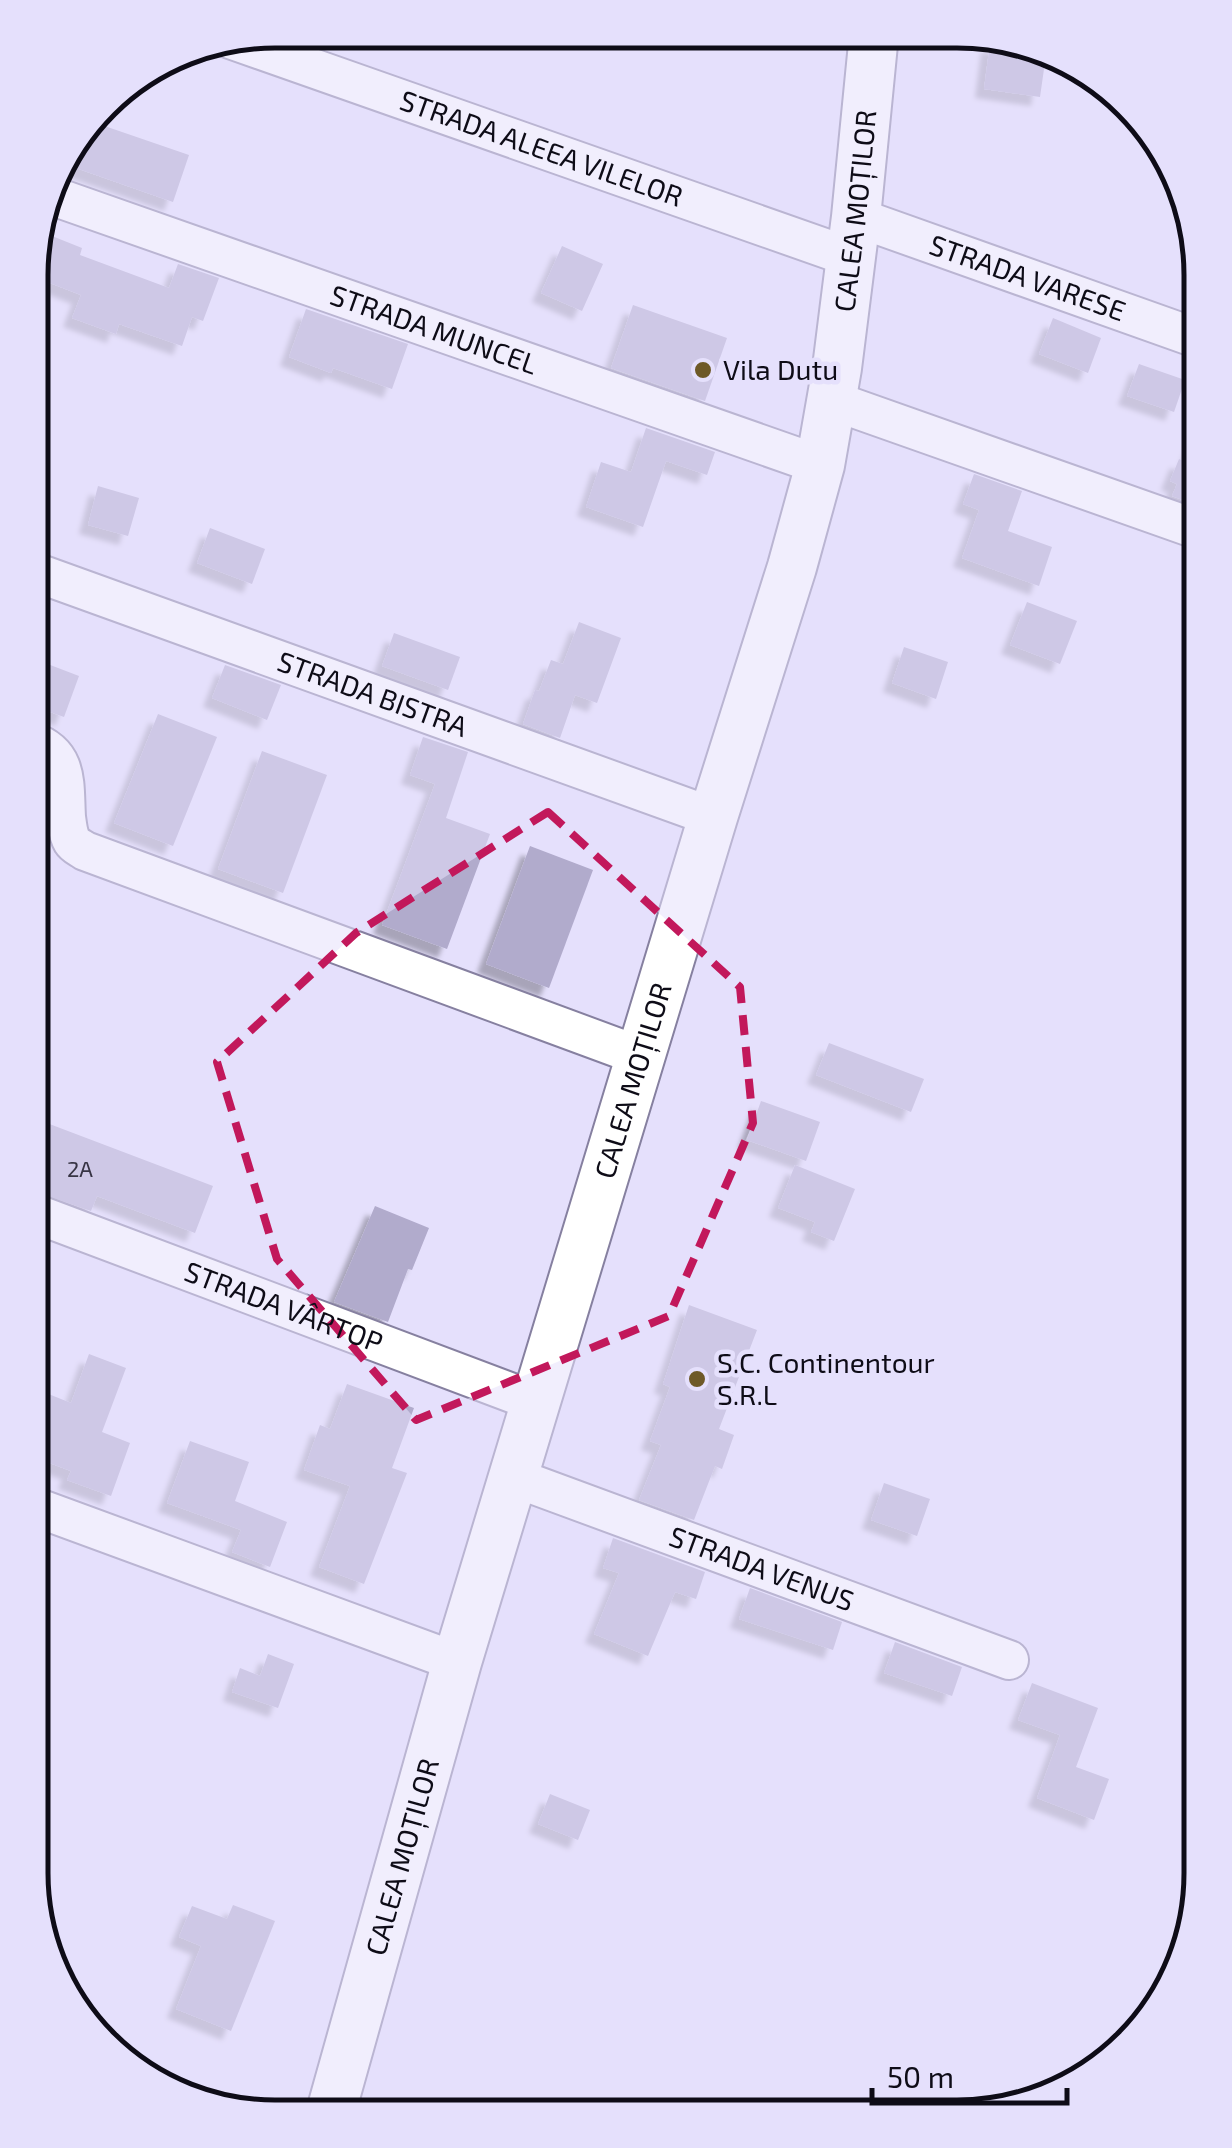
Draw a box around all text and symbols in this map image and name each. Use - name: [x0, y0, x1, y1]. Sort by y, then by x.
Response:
- street label: STRADA ALEEA VILELOR: [396, 82, 688, 213]
- street label: CALEA MOȚILOR: [826, 108, 882, 314]
- street label: STRADA VARESE: [925, 227, 1130, 327]
- street label: STRADA MUNCEL: [326, 277, 542, 381]
- place label: Vila Dutu: [723, 352, 838, 386]
- marker: Vila Dutu: [692, 359, 714, 381]
- street label: STRADA BISTRA: [273, 643, 473, 743]
- street label: CALEA MOȚILOR: [586, 978, 678, 1182]
- house number: 2A: [67, 1155, 93, 1181]
- street label: STRADA VÂRTOP: [180, 1253, 388, 1359]
- place label: S.C. Continentour S.R.L: [717, 1345, 935, 1411]
- marker: S.C. Continentour S.R.L: [686, 1368, 708, 1390]
- street label: STRADA VENUS: [665, 1518, 859, 1617]
- street label: CALEA MOȚILOR: [358, 1754, 445, 1959]
- scale bar: [872, 2043, 1067, 2105]
- text: 50 m: [887, 2058, 954, 2094]

